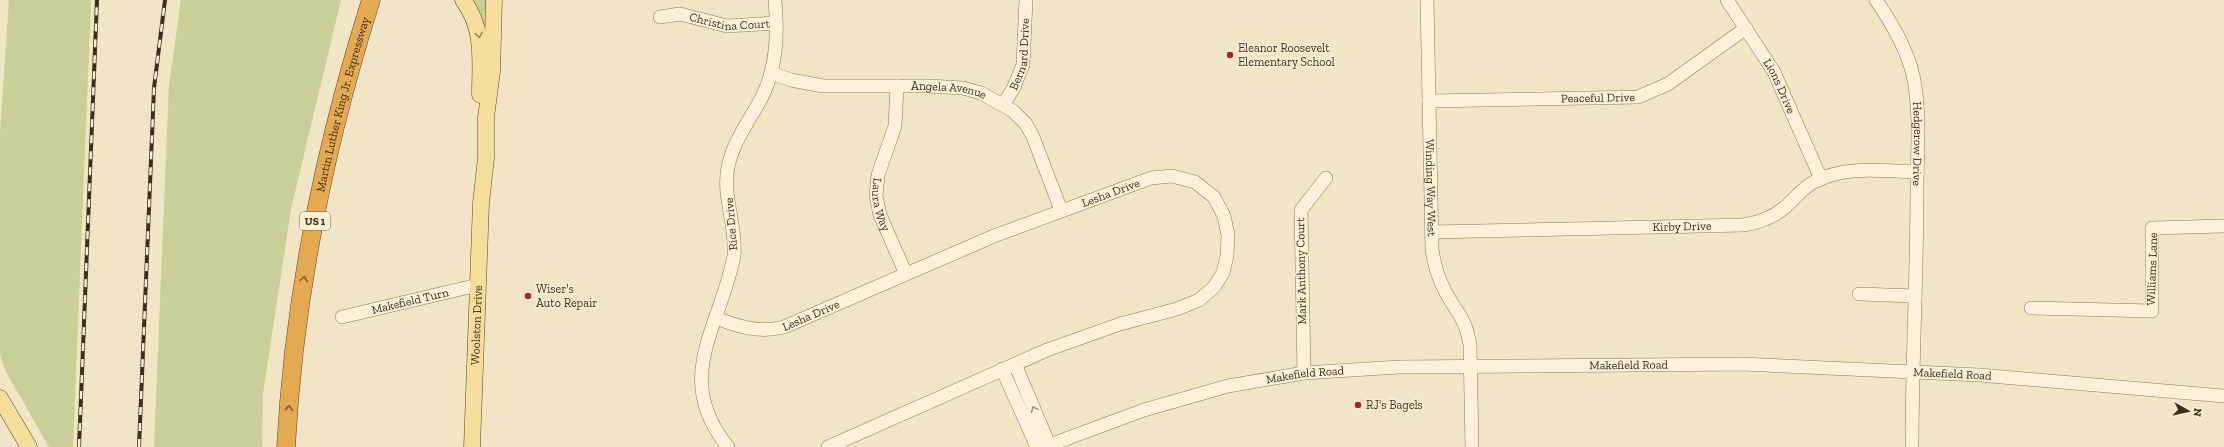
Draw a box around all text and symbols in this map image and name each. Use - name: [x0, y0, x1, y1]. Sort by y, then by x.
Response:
- street label: Christina Court: [688, 10, 771, 33]
- street label: Martin Luther King Jr. Expressway: [313, 14, 373, 193]
- street label: Bernard Drive: [1006, 18, 1032, 92]
- one-way arrow: [474, 32, 483, 38]
- place label: Eleanor Roosevelt Elementary School: [1238, 41, 1335, 69]
- marker: Eleanor Roosevelt Elementary School: [1225, 50, 1235, 60]
- street label: Lions Drive: [1760, 56, 1799, 116]
- street label: Angela Avenue: [911, 79, 990, 102]
- street label: Peaceful Drive: [1561, 90, 1635, 105]
- street label: Hedgerow Drive: [1910, 101, 1925, 186]
- street label: Winding Way West: [1423, 139, 1439, 237]
- street label: Lesha Drive: [1080, 176, 1142, 210]
- street label: Laura Way: [869, 177, 894, 234]
- street label: Rice Drive: [722, 197, 740, 251]
- road number: US 1: [300, 212, 330, 230]
- street label: Mark Anthony Court: [1293, 217, 1309, 325]
- street label: Kirby Drive: [1652, 219, 1712, 234]
- street label: Williams Lane: [2144, 232, 2160, 306]
- one-way arrow: [299, 276, 308, 282]
- place label: Wiser's Auto Repair: [536, 282, 597, 310]
- street label: Makefield Turn: [370, 285, 450, 317]
- street label: Woolston Drive: [468, 285, 485, 365]
- marker: Wiser's Auto Repair: [523, 291, 533, 301]
- street label: Lesha Drive: [780, 297, 842, 334]
- street label: Makefield Road: [1589, 358, 1669, 372]
- street label: Makefield Road: [1265, 363, 1345, 386]
- street label: Makefield Road: [1913, 365, 1993, 383]
- north arrow: [2168, 391, 2208, 431]
- place label: RJ's Bagels: [1366, 398, 1423, 412]
- marker: RJ's Bagels: [1353, 400, 1363, 410]
- one-way arrow: [284, 405, 293, 411]
- one-way arrow: [1030, 406, 1038, 413]
- text: N: [2190, 407, 2204, 418]

